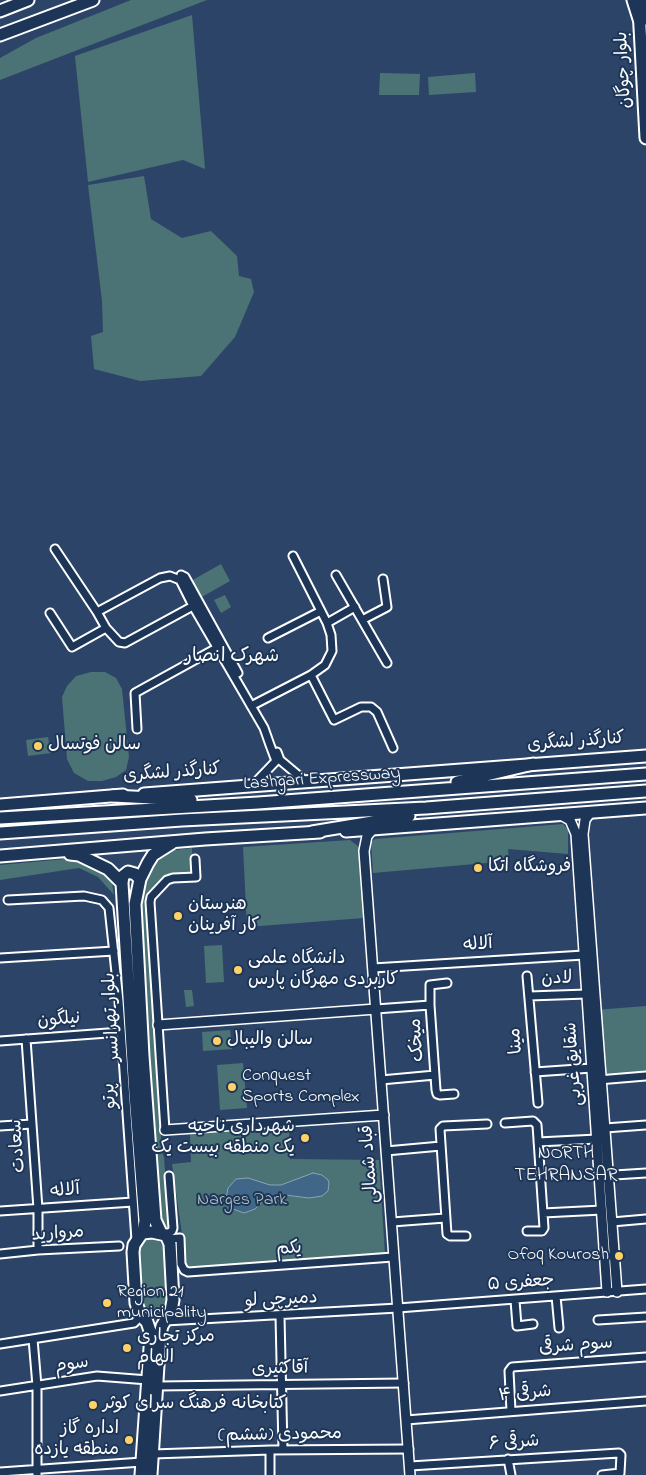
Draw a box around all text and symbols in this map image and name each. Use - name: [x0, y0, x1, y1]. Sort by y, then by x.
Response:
- street label: بلوار چوگان: [612, 31, 638, 109]
- district label: شهرک انصار: [185, 647, 279, 669]
- street label: کنارگذر لشگری: [527, 729, 625, 757]
- place label: سالن فوتسال: [48, 735, 141, 757]
- marker: سالن فوتسال: [32, 740, 44, 752]
- street label: کنارگذر لشگری: [123, 760, 221, 788]
- street label: Lashgari Expressway: [243, 764, 401, 796]
- place label: فروشگاه اتکا: [488, 857, 571, 879]
- marker: فروشگاه اتکا: [472, 862, 484, 874]
- place label: هنرستان کار آفرینان: [188, 895, 260, 938]
- marker: هنرستان کار آفرینان: [172, 910, 184, 922]
- street label: آلاله: [462, 934, 494, 958]
- place label: دانشگاه علمی کاربردی مهرگان پارس: [248, 949, 398, 992]
- marker: دانشگاه علمی کاربردی مهرگان پارس: [232, 964, 244, 976]
- street label: لادن: [541, 969, 573, 991]
- street label: بلوار تهرانسر: [100, 972, 126, 1062]
- street label: نیلگون: [37, 1009, 81, 1033]
- street label: میخک: [406, 1018, 430, 1062]
- street label: شقایق غربی: [561, 1021, 589, 1107]
- street label: مینا: [505, 1027, 529, 1055]
- place label: سالن والیبال: [227, 1030, 313, 1052]
- marker: سالن والیبال: [211, 1035, 223, 1047]
- place label: Conquest Sports Complex: [242, 1066, 360, 1108]
- marker: Conquest Sports Complex: [226, 1081, 238, 1093]
- street label: پرتو: [99, 1082, 123, 1110]
- place label: شهرداری ناحیه یک منطقه بیست یک: [151, 1117, 295, 1160]
- street label: سعادت: [6, 1119, 32, 1173]
- street label: قباد شمالی: [357, 1124, 385, 1204]
- marker: شهرداری ناحیه یک منطقه بیست یک: [299, 1132, 311, 1144]
- district label: NORTH TEHRANSAR: [509, 1144, 623, 1188]
- street label: آلاله: [49, 1180, 81, 1204]
- park label: Narges Park: [197, 1190, 287, 1212]
- street label: مروارید: [31, 1222, 85, 1248]
- street label: یکم: [276, 1238, 302, 1262]
- place label: Ofoq Kourosh: [508, 1245, 609, 1267]
- marker: Ofoq Kourosh: [613, 1250, 625, 1262]
- street label: جعفری ۵: [487, 1271, 555, 1297]
- place label: Region 21 municipality: [117, 1282, 206, 1325]
- street label: دمیرچی لو: [244, 1288, 318, 1314]
- marker: Region 21 municipality: [101, 1297, 113, 1309]
- place label: مرکز تجاری الهام: [137, 1327, 215, 1370]
- street label: سوم شرقی: [538, 1334, 614, 1360]
- marker: مرکز تجاری الهام: [121, 1342, 133, 1354]
- street label: سوم: [53, 1353, 91, 1379]
- street label: آقاکثیری: [252, 1359, 308, 1381]
- street label: ۴ شرقی: [497, 1382, 553, 1408]
- place label: کتابخانه فرهنگ سرای کوثر: [103, 1394, 287, 1416]
- marker: کتابخانه فرهنگ سرای کوثر: [87, 1399, 99, 1411]
- place label: اداره گاز منطقه یازده: [34, 1419, 119, 1462]
- street label: محمودی (ششم): [218, 1424, 342, 1448]
- street label: ۶ شرقی: [488, 1431, 540, 1457]
- marker: اداره گاز منطقه یازده: [123, 1434, 135, 1446]

